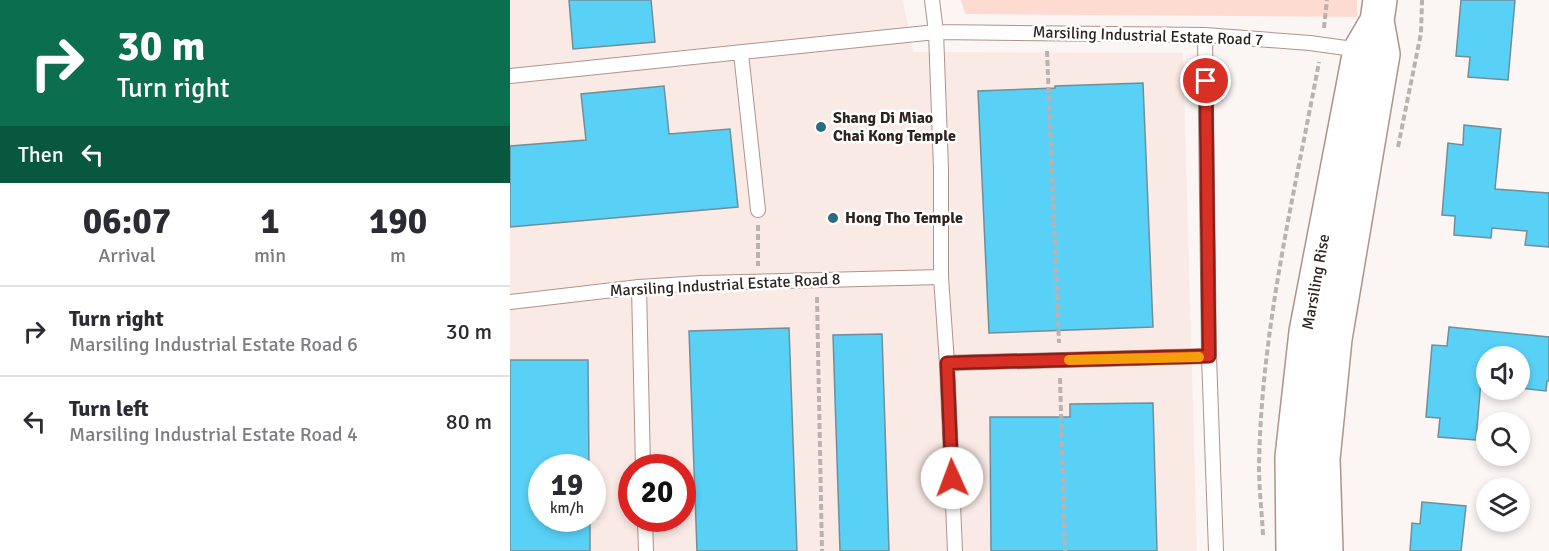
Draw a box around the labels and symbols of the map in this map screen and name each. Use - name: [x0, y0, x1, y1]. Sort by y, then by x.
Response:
- street label: Marsiling Industrial Estate Road 7: [1032, 22, 1264, 50]
- pin: [1180, 55, 1231, 106]
- place label: Shang Di Miao Chai Kong Temple: [833, 108, 956, 146]
- marker: Shang Di Miao Chai Kong Temple: [814, 120, 828, 134]
- place label: Hong Tho Temple: [845, 208, 963, 228]
- marker: Hong Tho Temple: [826, 211, 840, 225]
- street label: Marsiling Rise: [1298, 233, 1334, 331]
- street label: Marsiling Industrial Estate Road 8: [609, 269, 841, 301]
- position arrow: [920, 446, 984, 510]
- speed limit sign: 20: [618, 454, 696, 532]

